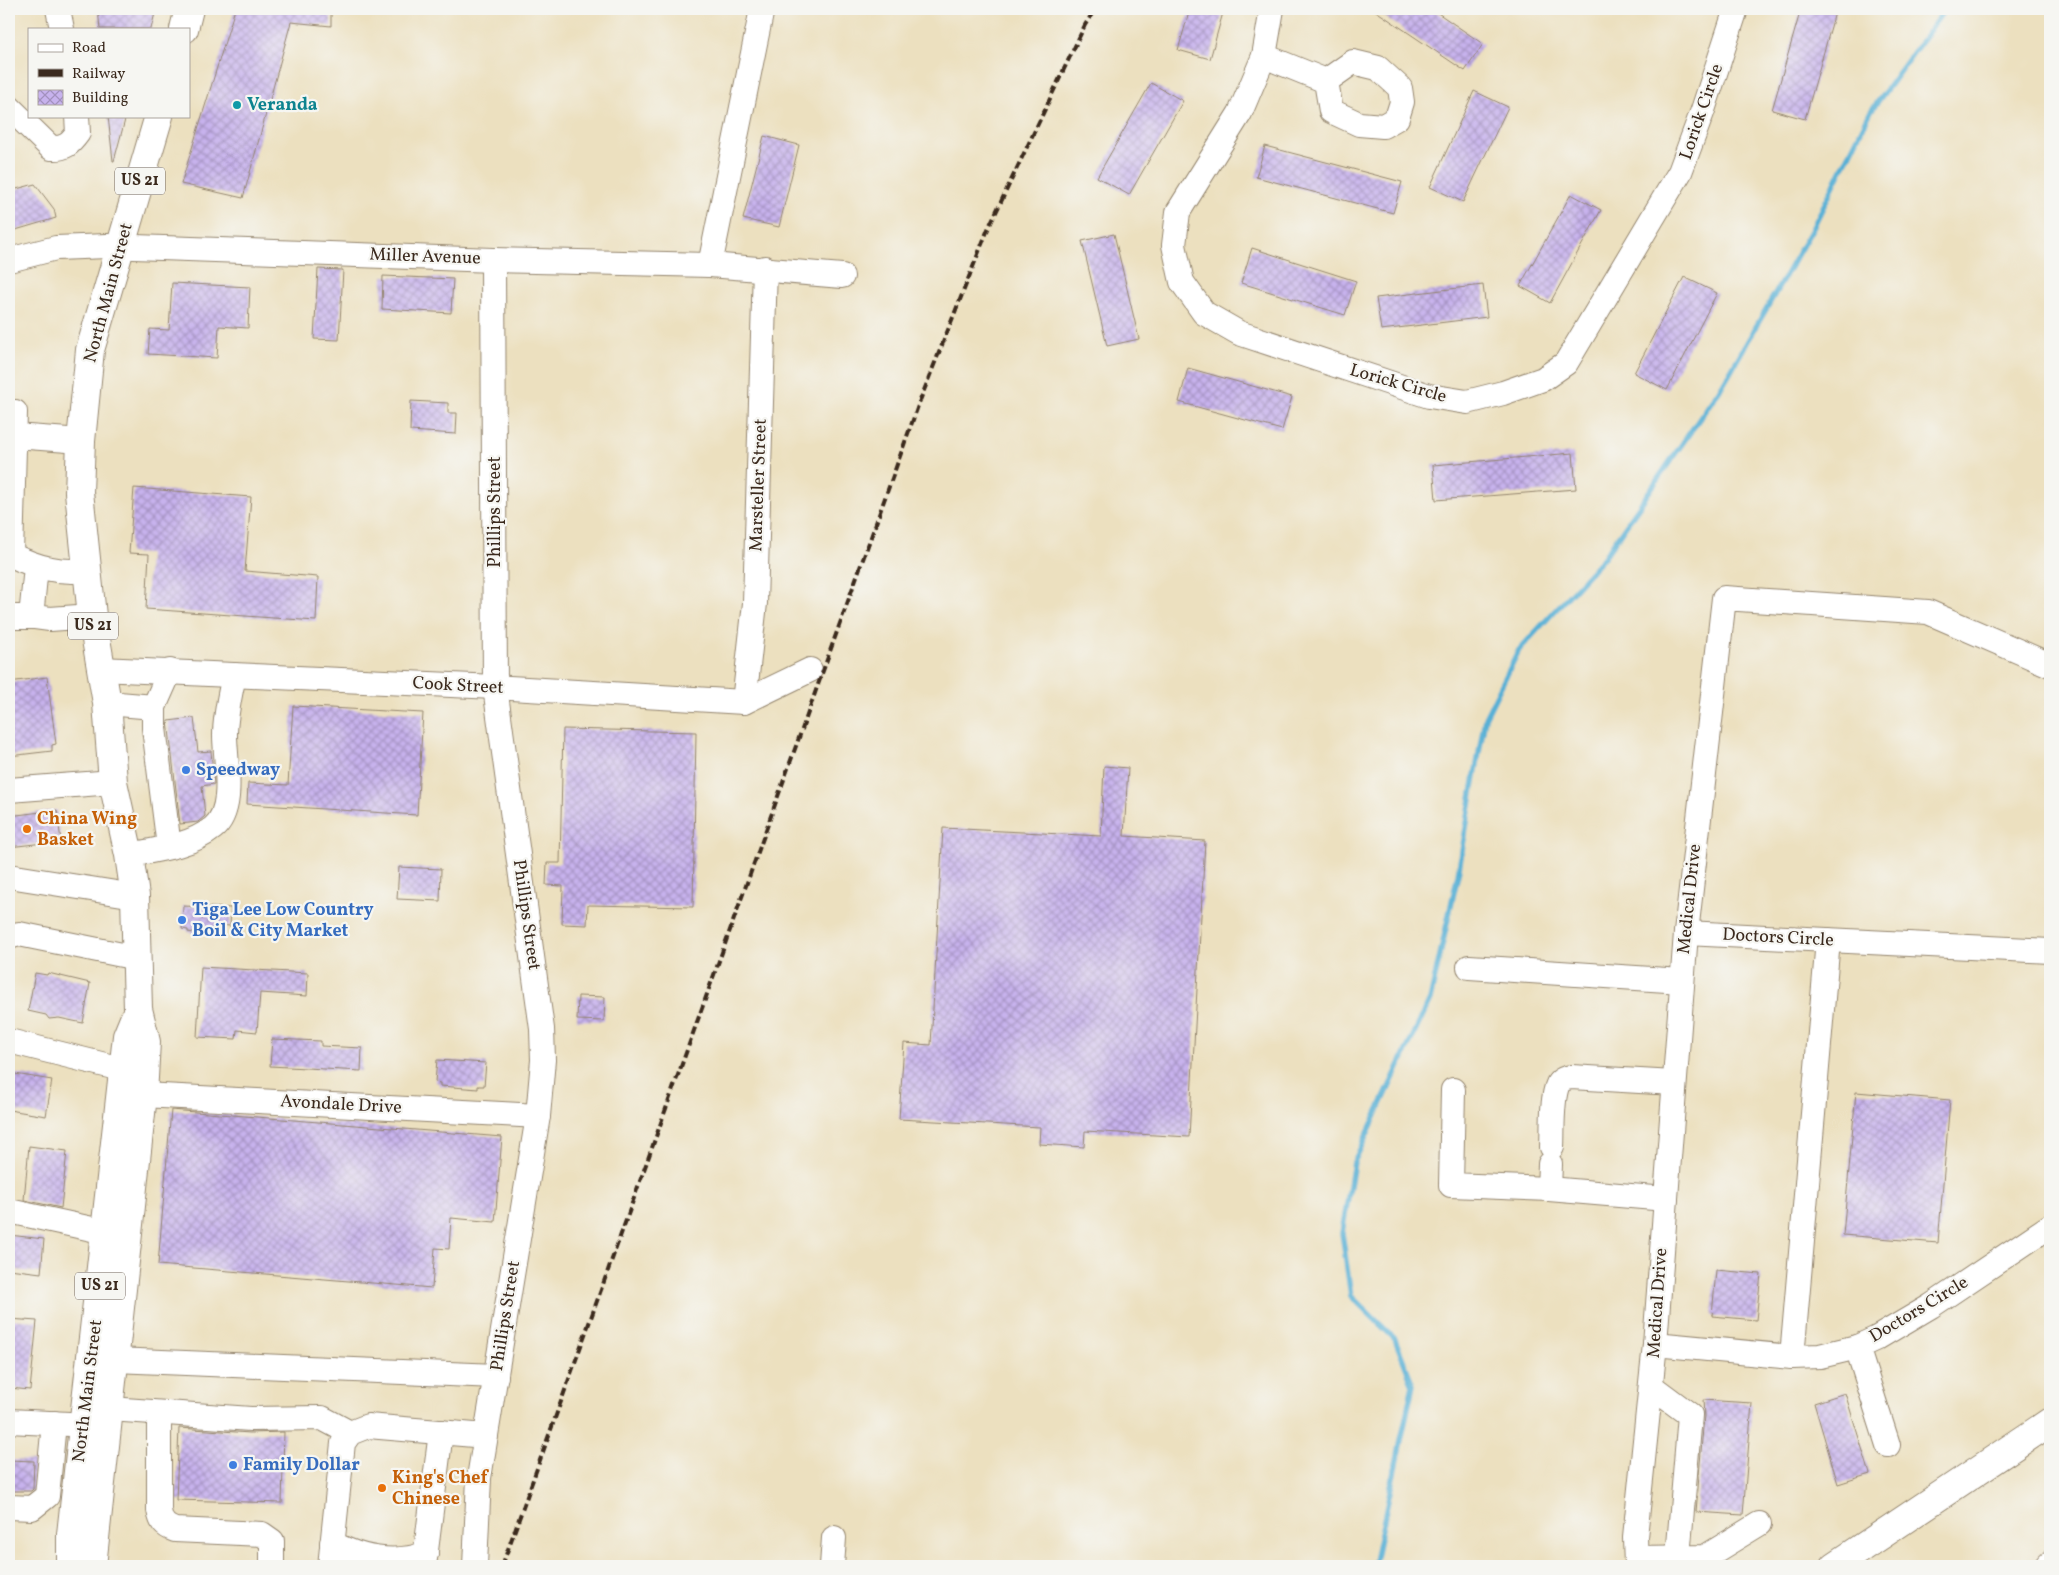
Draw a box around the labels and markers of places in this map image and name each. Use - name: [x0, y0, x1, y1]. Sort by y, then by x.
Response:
- place label: Veranda: [247, 93, 318, 118]
- marker: Veranda: [231, 99, 243, 111]
- place label: Speedway: [196, 758, 280, 783]
- marker: Speedway: [180, 764, 192, 776]
- place label: China Wing Basket: [37, 807, 137, 853]
- marker: China Wing Basket: [21, 823, 33, 835]
- place label: Tiga Lee Low Country Boil & City Market: [192, 898, 374, 944]
- marker: Tiga Lee Low Country Boil & City Market: [176, 914, 188, 926]
- place label: Family Dollar: [243, 1453, 360, 1478]
- marker: Family Dollar: [227, 1459, 239, 1471]
- place label: King's Chef Chinese: [392, 1466, 490, 1512]
- marker: King's Chef Chinese: [376, 1482, 388, 1494]

